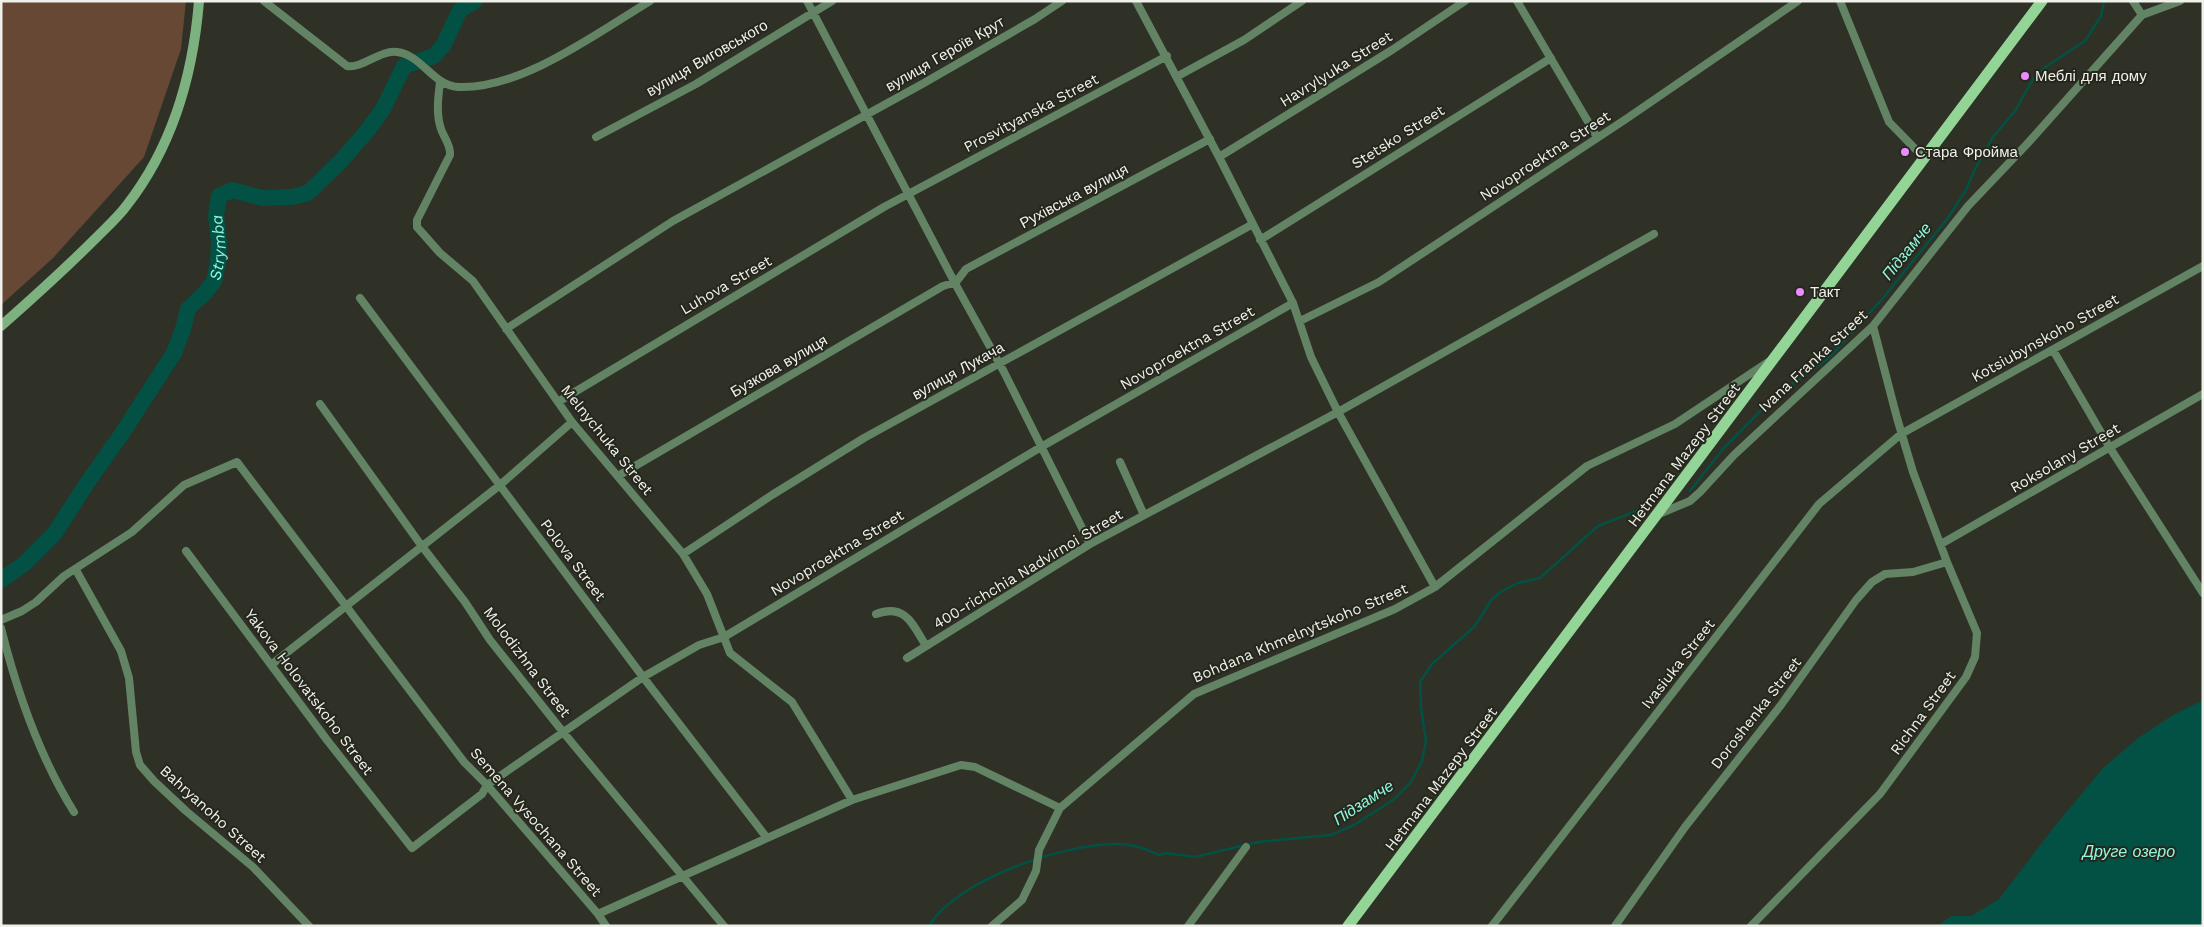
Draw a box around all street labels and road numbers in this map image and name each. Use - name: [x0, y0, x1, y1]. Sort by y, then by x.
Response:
- street label: вулиця Героїв Крут: [882, 13, 1008, 95]
- street label: вулиця Виговського: [643, 16, 771, 100]
- street label: Havrylyuka Street: [1277, 27, 1396, 111]
- street label: Prosvityanska Street: [961, 70, 1102, 156]
- street label: Stetsko Street: [1348, 101, 1448, 173]
- street label: Novoproektna Street: [1476, 107, 1614, 205]
- street label: Рухівська вулиця: [1017, 160, 1131, 232]
- street label: Luhova Street: [677, 251, 775, 318]
- street label: Kotsiubynskoho Street: [1968, 290, 2122, 386]
- street label: Novoproektna Street: [1117, 302, 1258, 394]
- street label: Ivana Franka Street: [1755, 305, 1872, 416]
- street label: Бузкова вулиця: [727, 331, 831, 401]
- street label: вулиця Лукача: [909, 338, 1008, 404]
- street label: Hetmana Mazepy Street: [1624, 379, 1744, 531]
- street label: Melnychuka Street: [557, 381, 657, 499]
- street label: Roksolany Street: [2007, 419, 2124, 497]
- street label: 400-richchia Nadvirnoi Street: [930, 505, 1126, 633]
- street label: Novoproektna Street: [767, 506, 907, 600]
- street label: Polova Street: [536, 516, 610, 605]
- street label: Bohdana Khmelnytskoho Street: [1190, 579, 1411, 687]
- street label: Molodizhna Street: [480, 603, 575, 721]
- street label: Yakova Holovatskoho Street: [241, 605, 378, 779]
- street label: Ivasiuka Street: [1638, 615, 1719, 712]
- street label: Doroshenka Street: [1707, 653, 1806, 772]
- street label: Richna Street: [1887, 667, 1960, 758]
- street label: Hetmana Mazepy Street: [1381, 703, 1501, 855]
- street label: Semena Vysochana Street: [466, 744, 606, 901]
- street label: Bahryanoho Street: [156, 762, 270, 867]

